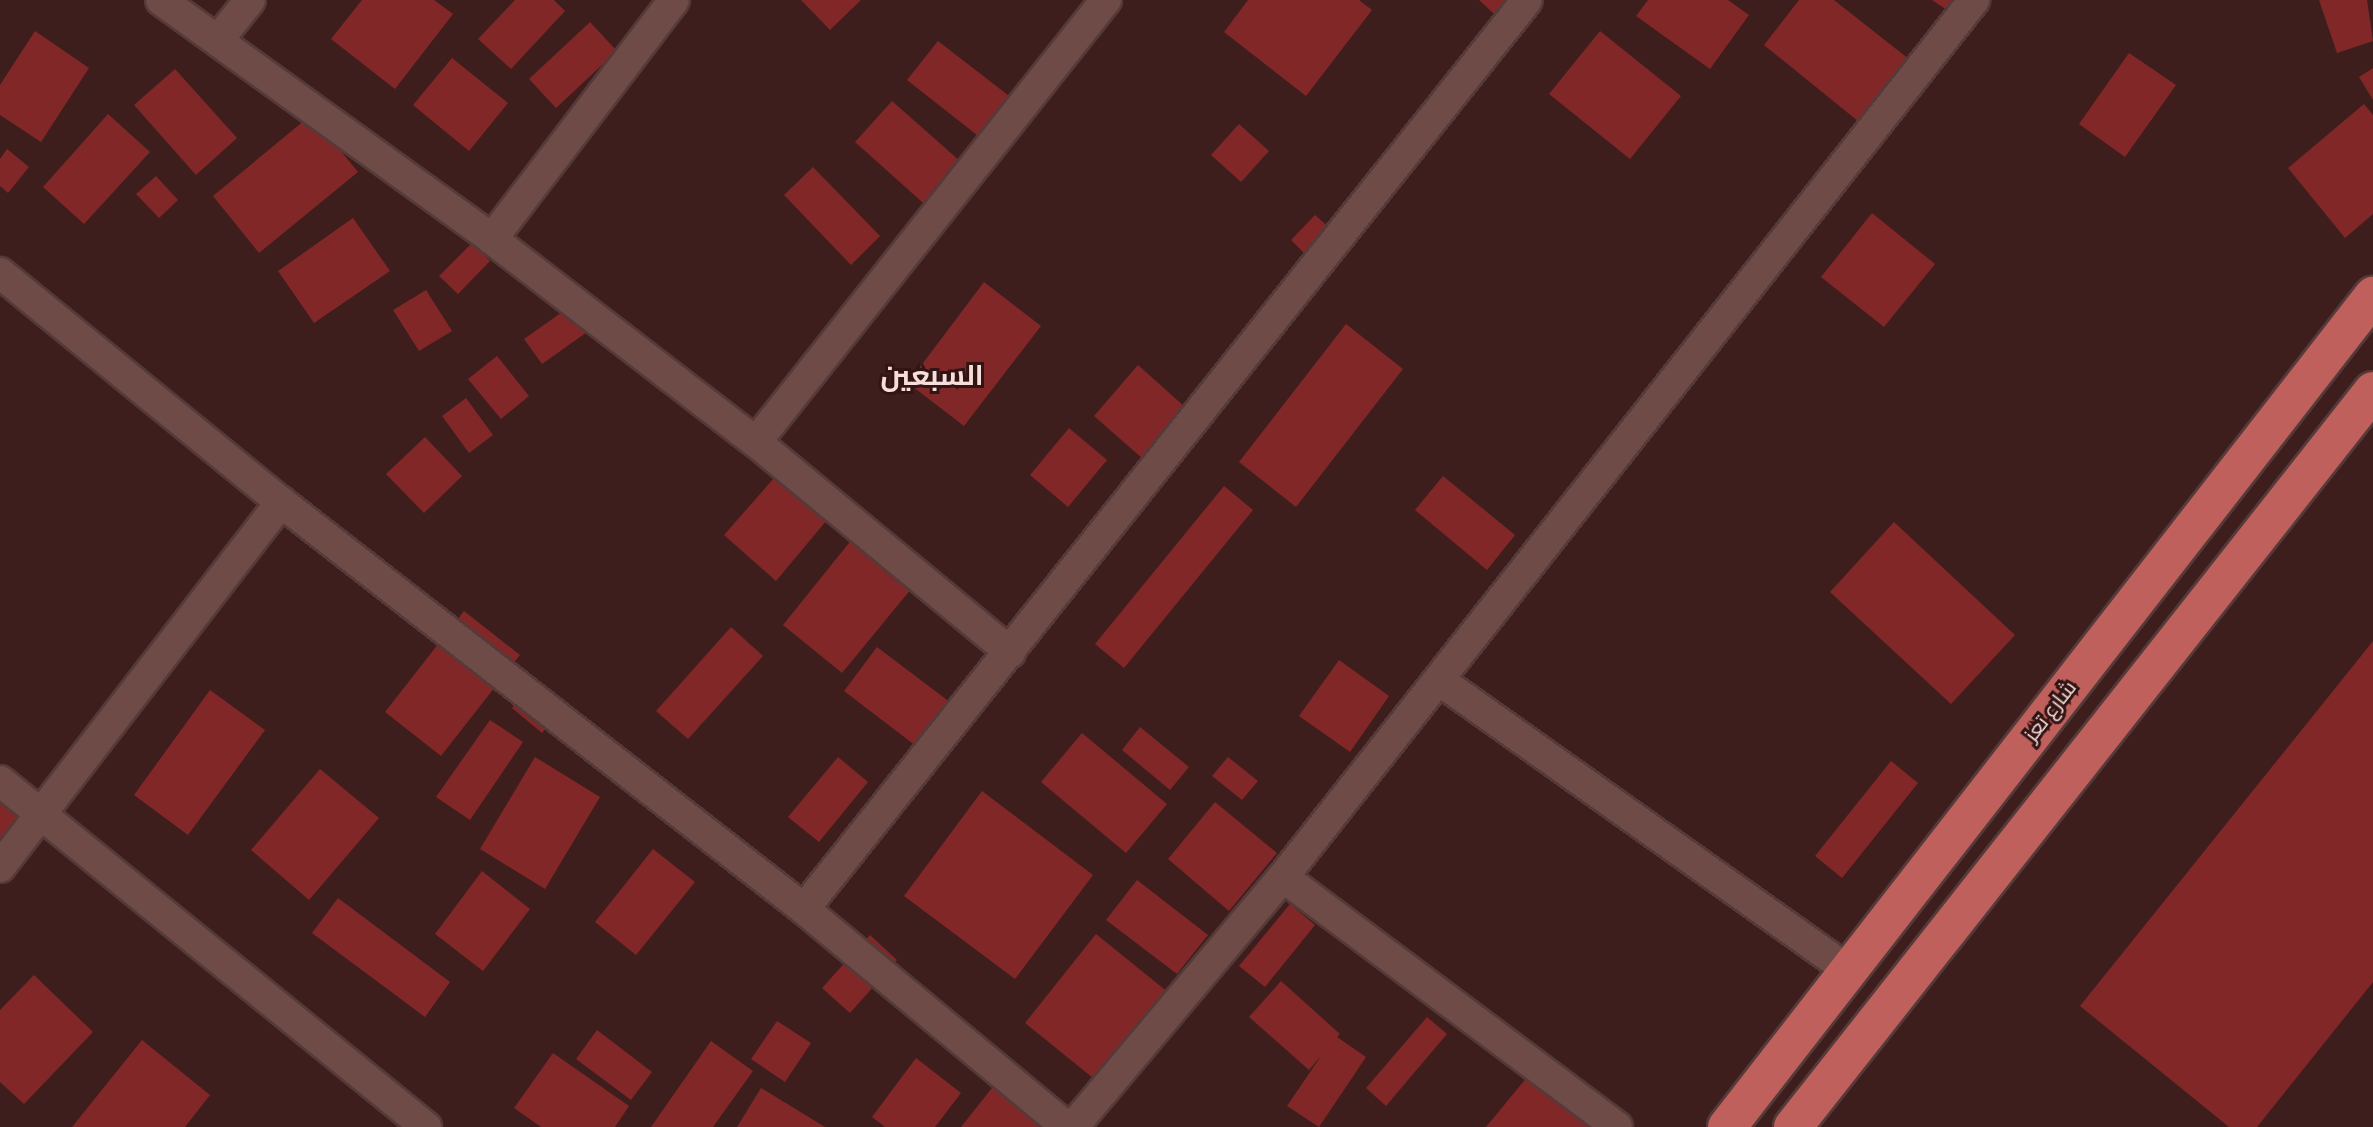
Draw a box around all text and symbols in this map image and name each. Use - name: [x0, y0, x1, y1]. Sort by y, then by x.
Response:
- district label: السبعين: [880, 358, 984, 392]
- street label: شارع تعز: [2018, 676, 2082, 746]

